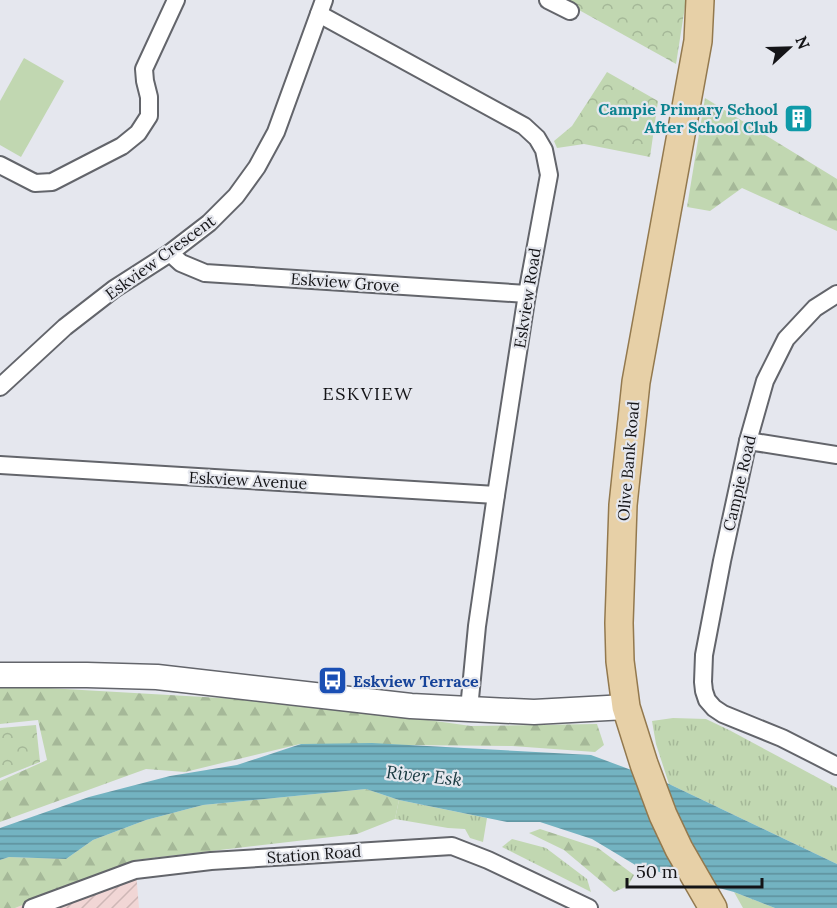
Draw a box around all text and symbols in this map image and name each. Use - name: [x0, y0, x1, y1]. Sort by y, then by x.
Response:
- north arrow: [759, 18, 819, 78]
- text: N: [791, 33, 814, 52]
- place label: Campie Primary School After School Club: [598, 99, 778, 137]
- building icon: Campie Primary School After School Club: [783, 102, 815, 134]
- street label: Eskview Crescent: [101, 210, 220, 304]
- street label: Eskview Road: [509, 246, 545, 350]
- street label: Eskview Grove: [290, 268, 400, 296]
- district label: ESKVIEW: [322, 382, 414, 405]
- street label: Olive Bank Road: [613, 400, 643, 522]
- street label: Campie Road: [718, 433, 760, 533]
- street label: Eskview Avenue: [188, 467, 308, 493]
- bus stop icon: Eskview Terrace: [316, 665, 348, 697]
- place label: Eskview Terrace: [353, 671, 479, 691]
- water label: River Esk: [385, 760, 463, 791]
- street label: Station Road: [266, 841, 362, 867]
- scale bar: [627, 851, 762, 889]
- text: 50 m: [636, 860, 678, 883]

